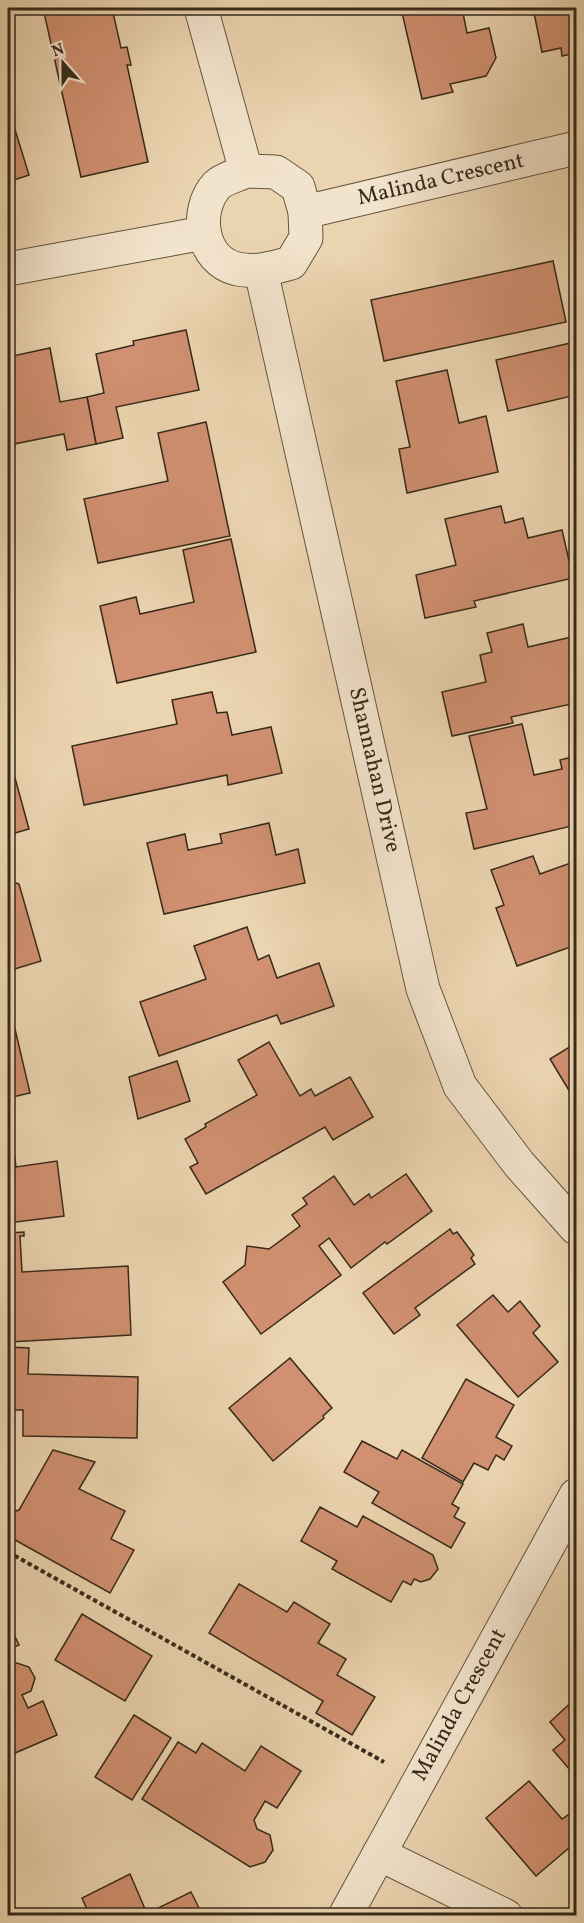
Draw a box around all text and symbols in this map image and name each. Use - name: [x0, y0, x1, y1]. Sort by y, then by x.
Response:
- north arrow: [33, 33, 93, 93]
- text: N: [49, 38, 68, 63]
- street label: Malinda Crescent: [355, 146, 528, 214]
- street label: Shannahan Drive: [340, 684, 408, 856]
- street label: Malinda Crescent: [405, 1623, 515, 1787]

